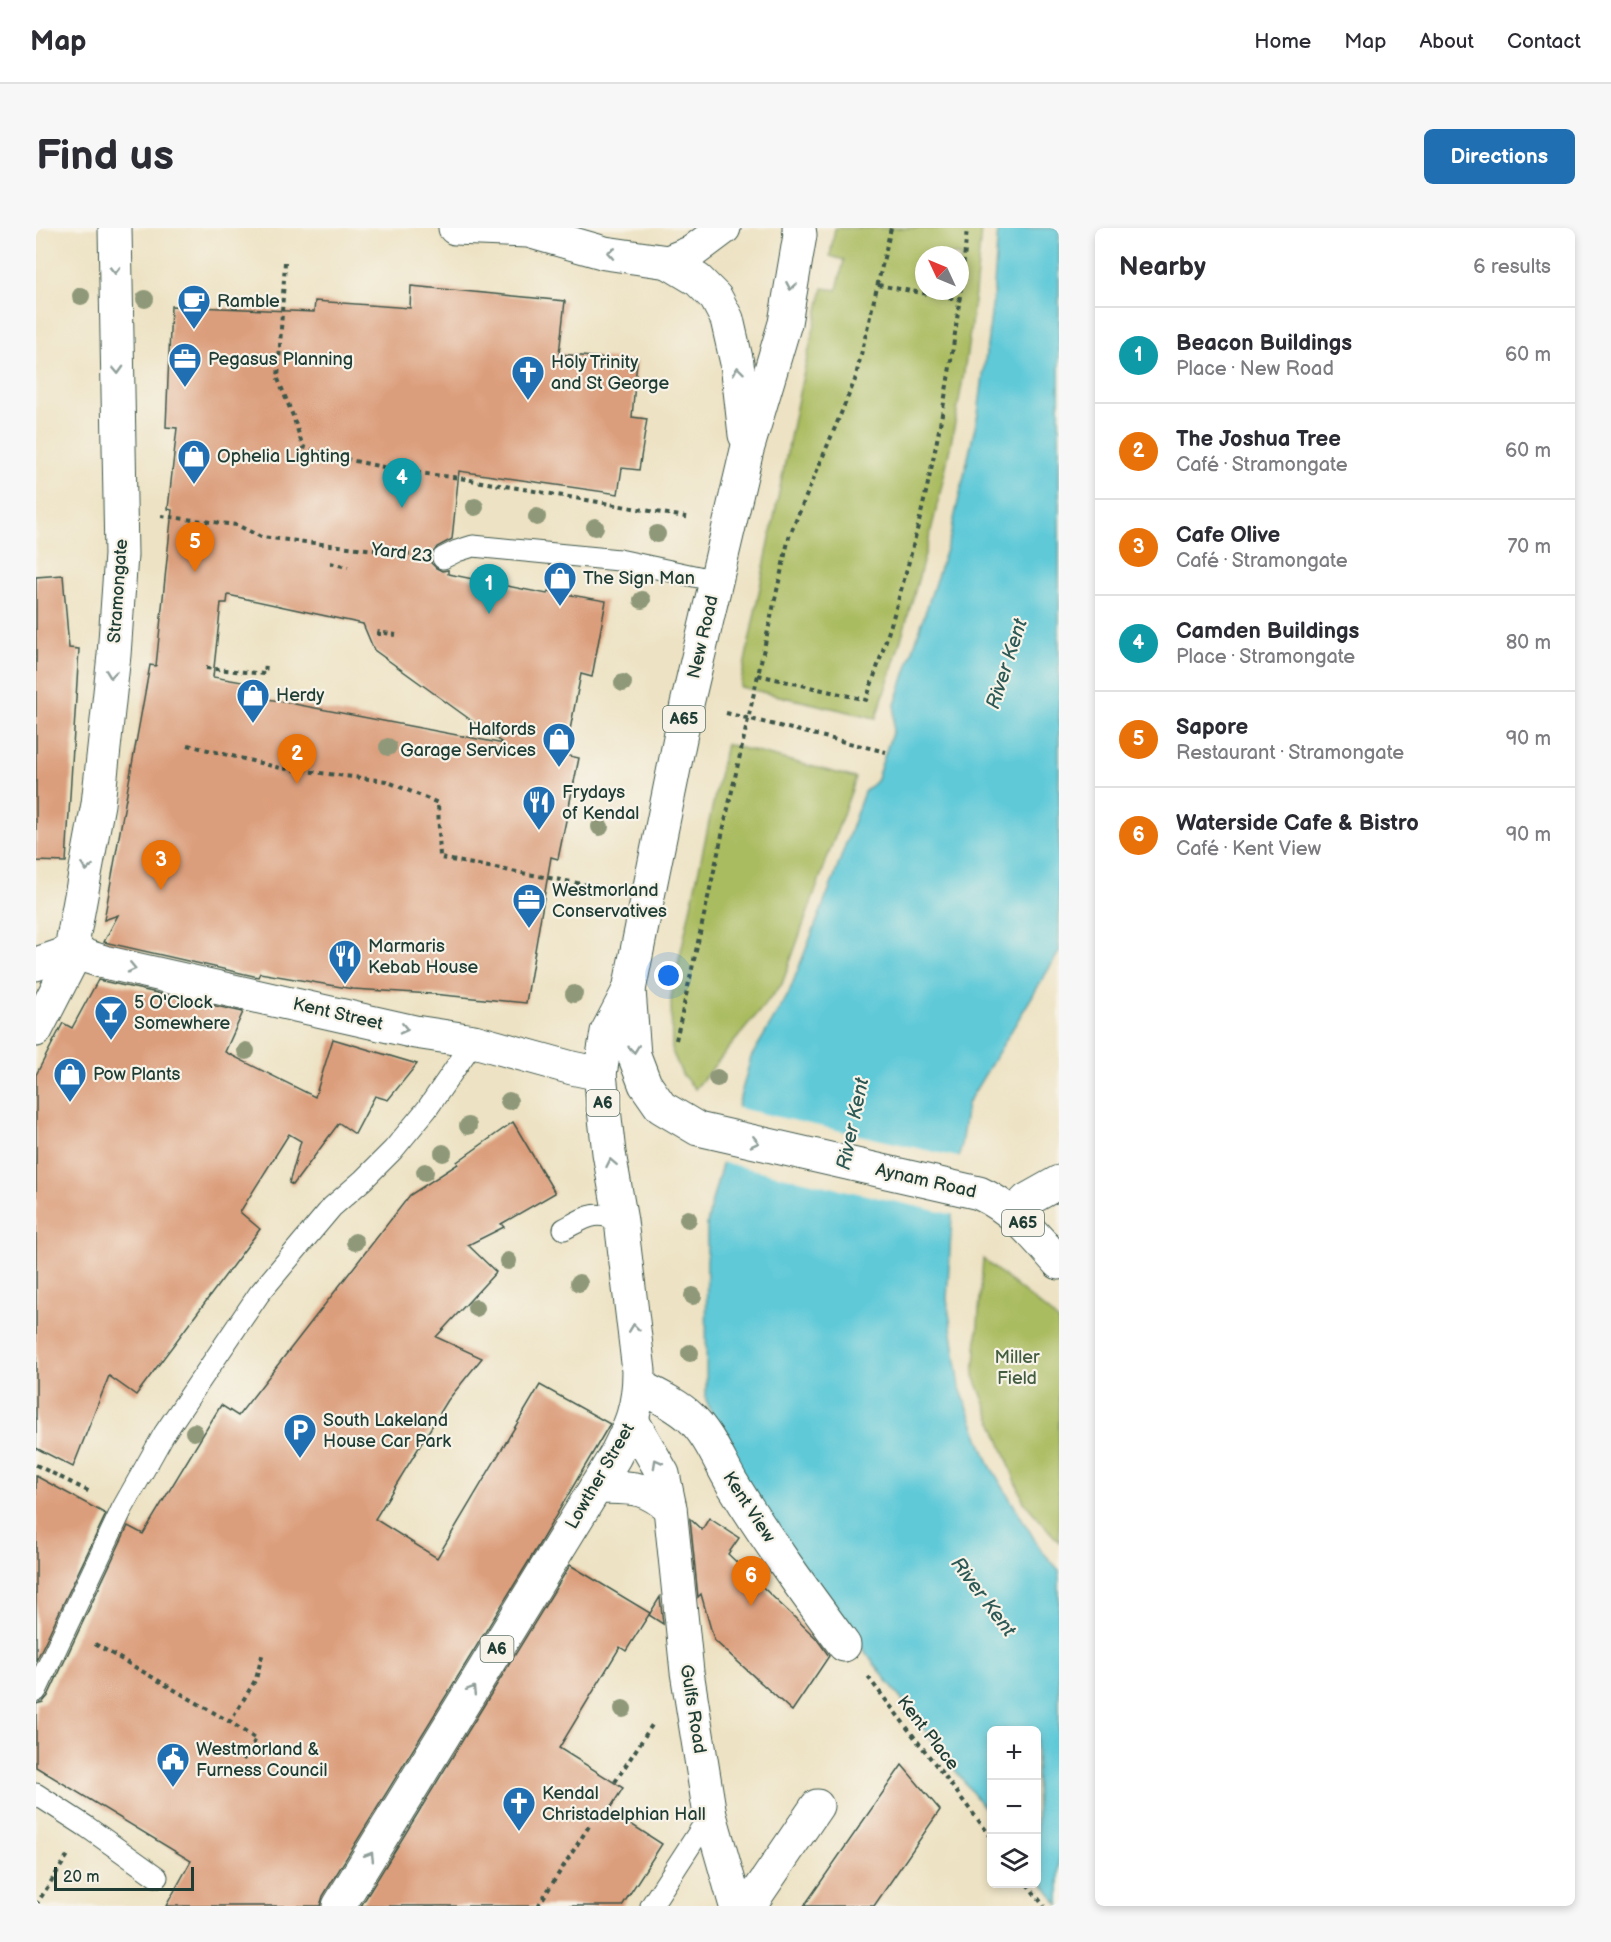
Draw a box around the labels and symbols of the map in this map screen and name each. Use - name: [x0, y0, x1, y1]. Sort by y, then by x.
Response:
- north arrow: [915, 246, 969, 300]
- one-way arrow: [606, 247, 616, 260]
- one-way arrow: [109, 265, 121, 274]
- one-way arrow: [786, 281, 798, 290]
- cafe icon: Ramble: [176, 283, 212, 330]
- place label: Ramble: [217, 291, 280, 312]
- office icon: Pegasus Planning: [167, 341, 203, 388]
- place label: Pegasus Planning: [208, 349, 353, 370]
- place label: Holy Trinity and St George: [551, 352, 669, 394]
- church icon: Holy Trinity and St George: [510, 354, 546, 401]
- one-way arrow: [111, 366, 124, 375]
- one-way arrow: [732, 367, 745, 376]
- shop icon: Ophelia Lighting: [176, 438, 212, 485]
- place label: Ophelia Lighting: [217, 446, 350, 467]
- pin: 4: [382, 458, 422, 508]
- pin: 5: [176, 522, 214, 572]
- street label: Stramongate: [104, 538, 132, 644]
- street label: Yard 23: [369, 539, 434, 567]
- shop icon: The Sign Man: [542, 560, 578, 607]
- pin: 1: [470, 564, 508, 614]
- place label: The Sign Man: [583, 568, 695, 589]
- street label: New Road: [683, 593, 723, 681]
- water label: River Kent: [981, 615, 1033, 712]
- one-way arrow: [106, 669, 118, 678]
- shop icon: Herdy: [235, 677, 271, 724]
- place label: Herdy: [276, 685, 325, 706]
- road number: A65: [663, 706, 705, 732]
- place label: Halfords Garage Services: [400, 719, 536, 761]
- shop icon: Halfords Garage Services: [541, 721, 577, 768]
- pin: 2: [278, 734, 316, 784]
- place label: Frydays of Kendal: [562, 782, 639, 824]
- restaurant icon: Frydays of Kendal: [521, 784, 557, 831]
- pin: 3: [142, 840, 180, 890]
- one-way arrow: [81, 862, 94, 872]
- place label: Westmorland Conservatives: [552, 880, 667, 922]
- office icon: Westmorland Conservatives: [511, 882, 547, 929]
- place label: Marmaris Kebab House: [368, 936, 479, 978]
- restaurant icon: Marmaris Kebab House: [327, 938, 363, 985]
- one-way arrow: [127, 961, 137, 974]
- your location: [654, 961, 683, 990]
- place label: 5 O'Clock Somewhere: [134, 992, 231, 1034]
- street label: Kent Street: [291, 993, 385, 1035]
- bar icon: 5 O'Clock Somewhere: [93, 994, 129, 1041]
- one-way arrow: [399, 1022, 409, 1035]
- one-way arrow: [627, 1044, 639, 1053]
- shop icon: Pow Plants: [52, 1056, 88, 1103]
- place label: Pow Plants: [93, 1064, 181, 1085]
- water label: River Kent: [832, 1075, 875, 1172]
- road number: A6: [586, 1090, 620, 1116]
- one-way arrow: [750, 1135, 760, 1148]
- one-way arrow: [605, 1159, 618, 1169]
- street label: Aynam Road: [874, 1159, 978, 1203]
- road number: A65: [1002, 1210, 1044, 1236]
- one-way arrow: [628, 1323, 641, 1333]
- park label: Miller Field: [995, 1347, 1040, 1389]
- place label: South Lakeland House Car Park: [323, 1410, 451, 1452]
- parking icon: South Lakeland House Car Park: [282, 1412, 318, 1459]
- street label: Lowther Street: [561, 1419, 639, 1533]
- one-way arrow: [652, 1459, 664, 1469]
- street label: Kent View: [718, 1468, 780, 1546]
- water label: River Kent: [945, 1553, 1021, 1642]
- pin: 6: [732, 1556, 770, 1606]
- road number: A6: [480, 1636, 514, 1662]
- street label: Gulfs Road: [676, 1663, 710, 1755]
- one-way arrow: [464, 1686, 476, 1696]
- street label: Kent Place: [893, 1692, 964, 1774]
- place label: Westmorland & Furness Council: [196, 1739, 327, 1781]
- public building icon: Westmorland & Furness Council: [155, 1741, 191, 1788]
- place label: Kendal Christadelphian Hall: [542, 1783, 706, 1825]
- church icon: Kendal Christadelphian Hall: [501, 1785, 537, 1832]
- one-way arrow: [362, 1852, 374, 1862]
- scale bar: [54, 1864, 194, 1892]

